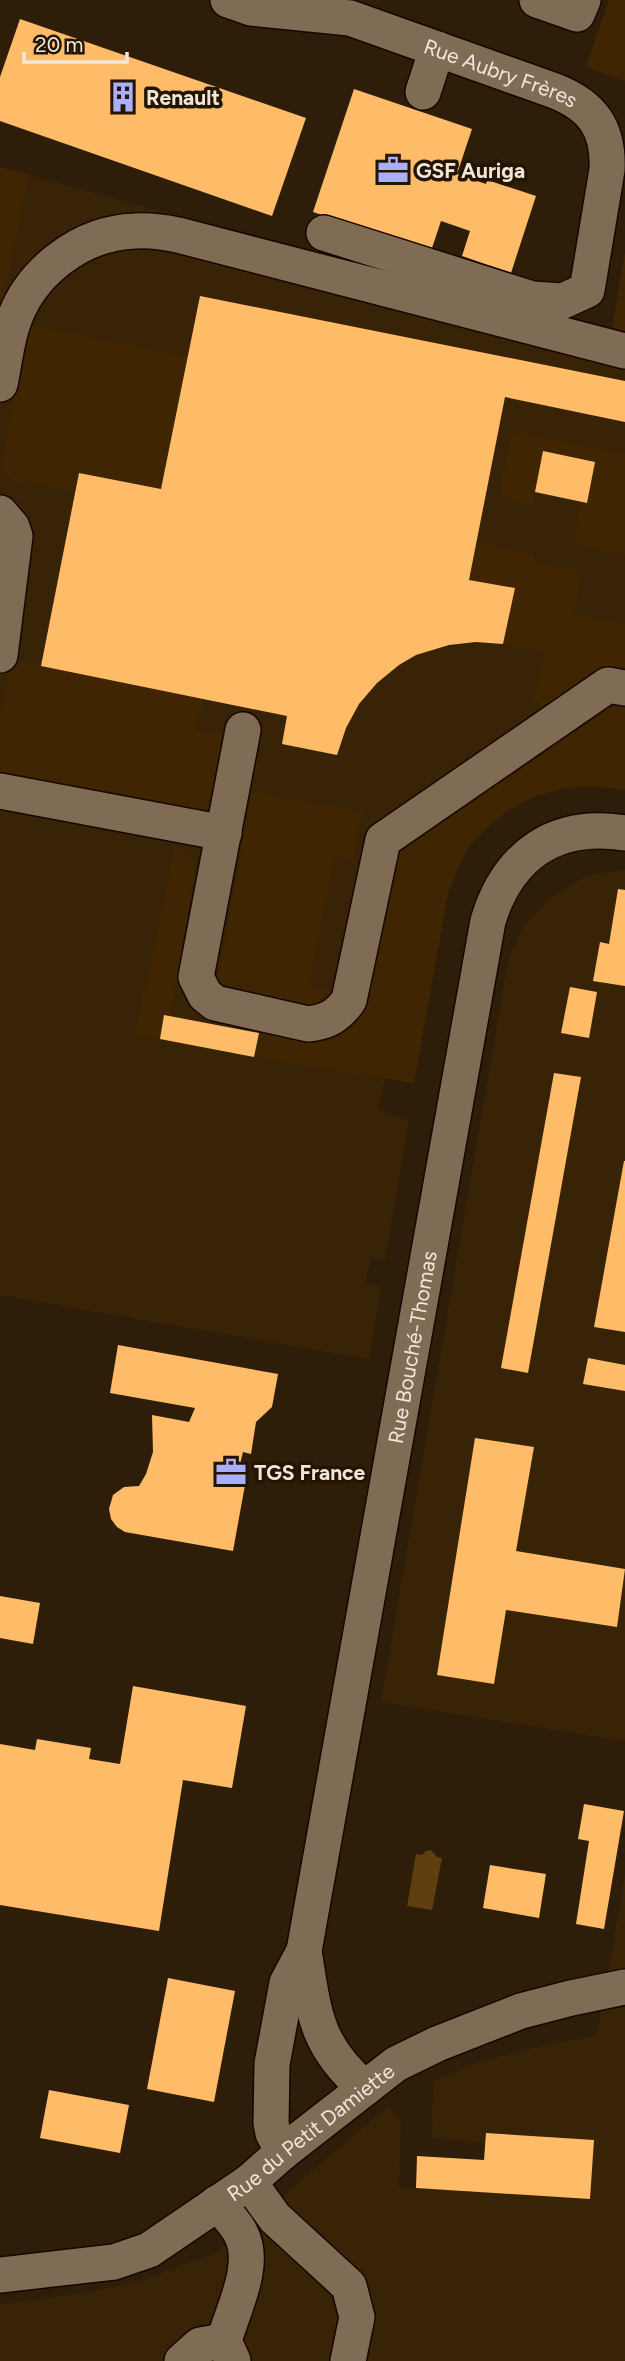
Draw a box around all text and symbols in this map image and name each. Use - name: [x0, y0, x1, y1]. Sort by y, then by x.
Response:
- scale bar: [24, 21, 128, 65]
- text: 20 m: [35, 32, 83, 57]
- street label: Rue Aubry Frères: [421, 33, 582, 112]
- building icon: Renault: [106, 80, 140, 114]
- place label: Renault: [146, 85, 220, 110]
- office icon: GSF Auriga: [376, 153, 410, 187]
- place label: GSF Auriga: [416, 158, 525, 183]
- street label: Rue Bouché-Thomas: [382, 1249, 441, 1446]
- office icon: TGS France: [214, 1455, 248, 1489]
- place label: TGS France: [254, 1460, 366, 1485]
- street label: Rue du Petit Damiette: [222, 2058, 399, 2206]

